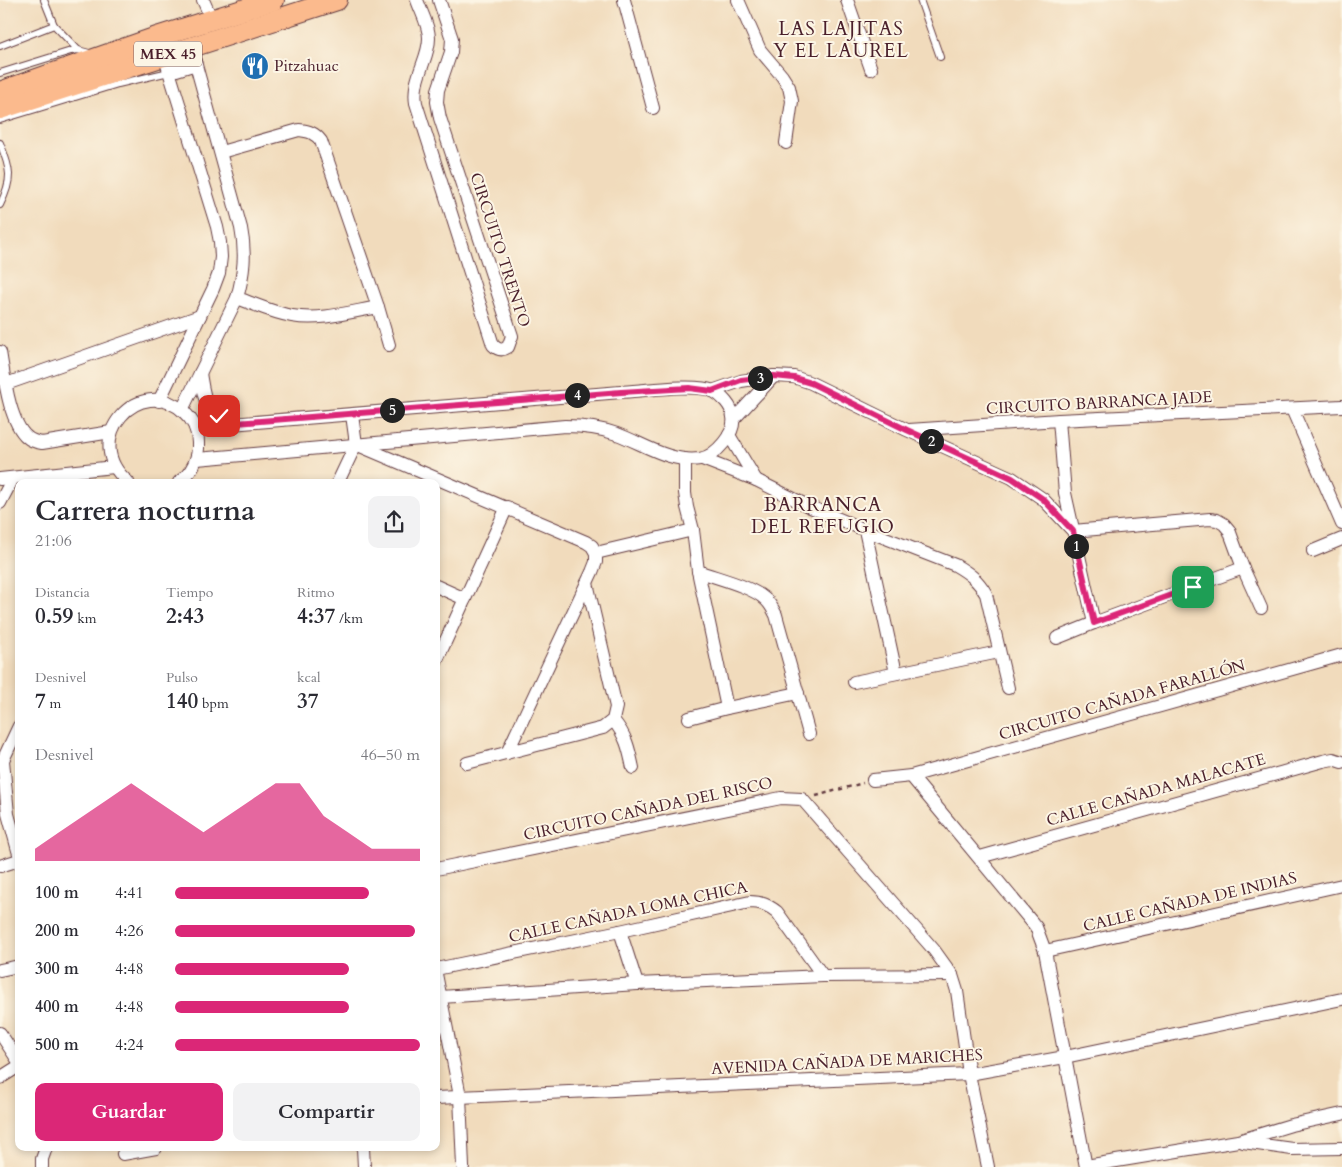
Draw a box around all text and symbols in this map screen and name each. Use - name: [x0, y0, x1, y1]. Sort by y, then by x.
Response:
- district label: LAS LAJITAS Y EL LAUREL: [773, 16, 909, 64]
- road number: MEX 45: [134, 42, 202, 66]
- restaurant icon: Pitzahuac: [240, 51, 270, 81]
- place label: Pitzahuac: [274, 55, 339, 77]
- street label: CIRCUITO TRENTO: [465, 170, 535, 330]
- pin: 3: [748, 366, 772, 390]
- text: 3: [757, 369, 764, 388]
- pin: 4: [564, 382, 590, 408]
- text: 4: [574, 386, 581, 405]
- street label: CIRCUITO BARRANCA JADE: [985, 386, 1213, 420]
- pin: [198, 395, 240, 437]
- pin: 5: [380, 398, 404, 422]
- text: 5: [389, 401, 396, 420]
- icon: check: [205, 402, 233, 430]
- pin: 2: [918, 428, 944, 454]
- text: 2: [928, 432, 935, 451]
- text: Carrera nocturna: [35, 492, 255, 530]
- district label: BARRANCA DEL REFUGIO: [751, 492, 895, 540]
- button: share: [368, 496, 420, 548]
- text: 21:06: [35, 530, 72, 552]
- pin: 1: [1064, 534, 1088, 558]
- text: 1: [1073, 537, 1080, 556]
- pin: [1172, 566, 1214, 608]
- icon: arrive: [1179, 573, 1207, 601]
- text: Distancia: [35, 583, 90, 602]
- text: Tiempo: [166, 583, 213, 602]
- text: Ritmo: [297, 583, 334, 602]
- text: 0.59: [35, 602, 73, 631]
- text: 2:43: [166, 602, 204, 631]
- text: 4:37: [297, 602, 335, 631]
- text: km: [73, 609, 96, 628]
- text: /km: [335, 609, 363, 628]
- street label: CIRCUITO CAÑADA FARALLÓN: [996, 654, 1248, 746]
- text: Desnivel: [35, 668, 86, 687]
- text: Pulso: [166, 668, 198, 687]
- text: kcal: [297, 668, 321, 687]
- text: 7: [35, 687, 46, 716]
- text: 140: [166, 687, 198, 716]
- text: 37: [297, 687, 319, 716]
- text: m: [46, 694, 61, 713]
- text: bpm: [198, 694, 229, 713]
- text: Desnivel: [35, 744, 94, 766]
- text: 46–50 m: [361, 744, 420, 766]
- street label: CALLE CAÑADA MALACATE: [1044, 748, 1268, 832]
- street label: CIRCUITO CAÑADA DEL RISCO: [521, 772, 775, 846]
- street label: CALLE CAÑADA DE INDIAS: [1081, 867, 1299, 937]
- street label: CALLE CAÑADA LOMA CHICA: [507, 876, 750, 948]
- text: 100 m: [35, 882, 79, 904]
- text: 4:41: [115, 882, 144, 904]
- text: 200 m: [35, 920, 79, 942]
- text: 4:26: [115, 920, 144, 942]
- text: 300 m: [35, 958, 79, 980]
- text: 4:48: [115, 958, 144, 980]
- text: 400 m: [35, 996, 79, 1018]
- text: 4:48: [115, 996, 144, 1018]
- text: 500 m: [35, 1034, 79, 1056]
- text: 4:24: [115, 1034, 144, 1056]
- street label: AVENIDA CAÑADA DE MARICHES: [711, 1044, 983, 1080]
- button: Guardar: [35, 1083, 223, 1141]
- button: Compartir: [233, 1083, 420, 1141]

